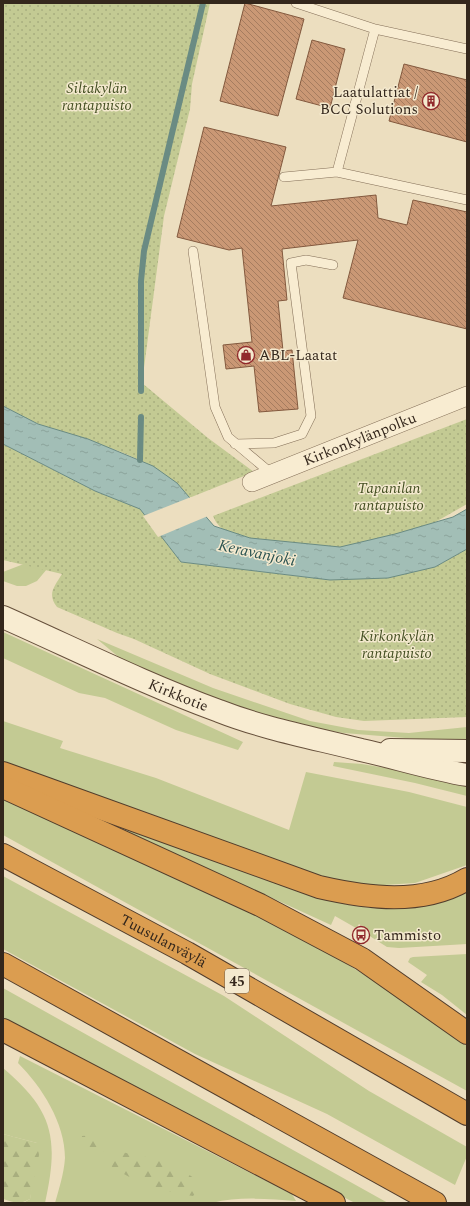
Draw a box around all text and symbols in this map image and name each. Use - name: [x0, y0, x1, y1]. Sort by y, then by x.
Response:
- park label: Siltakylän rantapuisto: [62, 77, 132, 117]
- place label: Laatulattiat / BCC Solutions: [320, 81, 418, 121]
- building icon: Laatulattiat / BCC Solutions: [421, 91, 441, 111]
- place label: ABL-Laatat: [259, 344, 337, 367]
- shop icon: ABL-Laatat: [236, 345, 256, 365]
- street label: Kirkonkylänpolku: [300, 406, 420, 472]
- park label: Tapanilan rantapuisto: [354, 477, 424, 517]
- water label: Keravanjoki: [216, 533, 298, 573]
- park label: Kirkonkylän rantapuisto: [360, 625, 434, 665]
- street label: Kirkkotie: [145, 673, 212, 718]
- street label: Tuusulanväylä: [116, 908, 212, 974]
- place label: Tammisto: [374, 924, 441, 947]
- bus stop icon: Tammisto: [351, 925, 371, 945]
- road number: 45: [225, 969, 249, 993]

